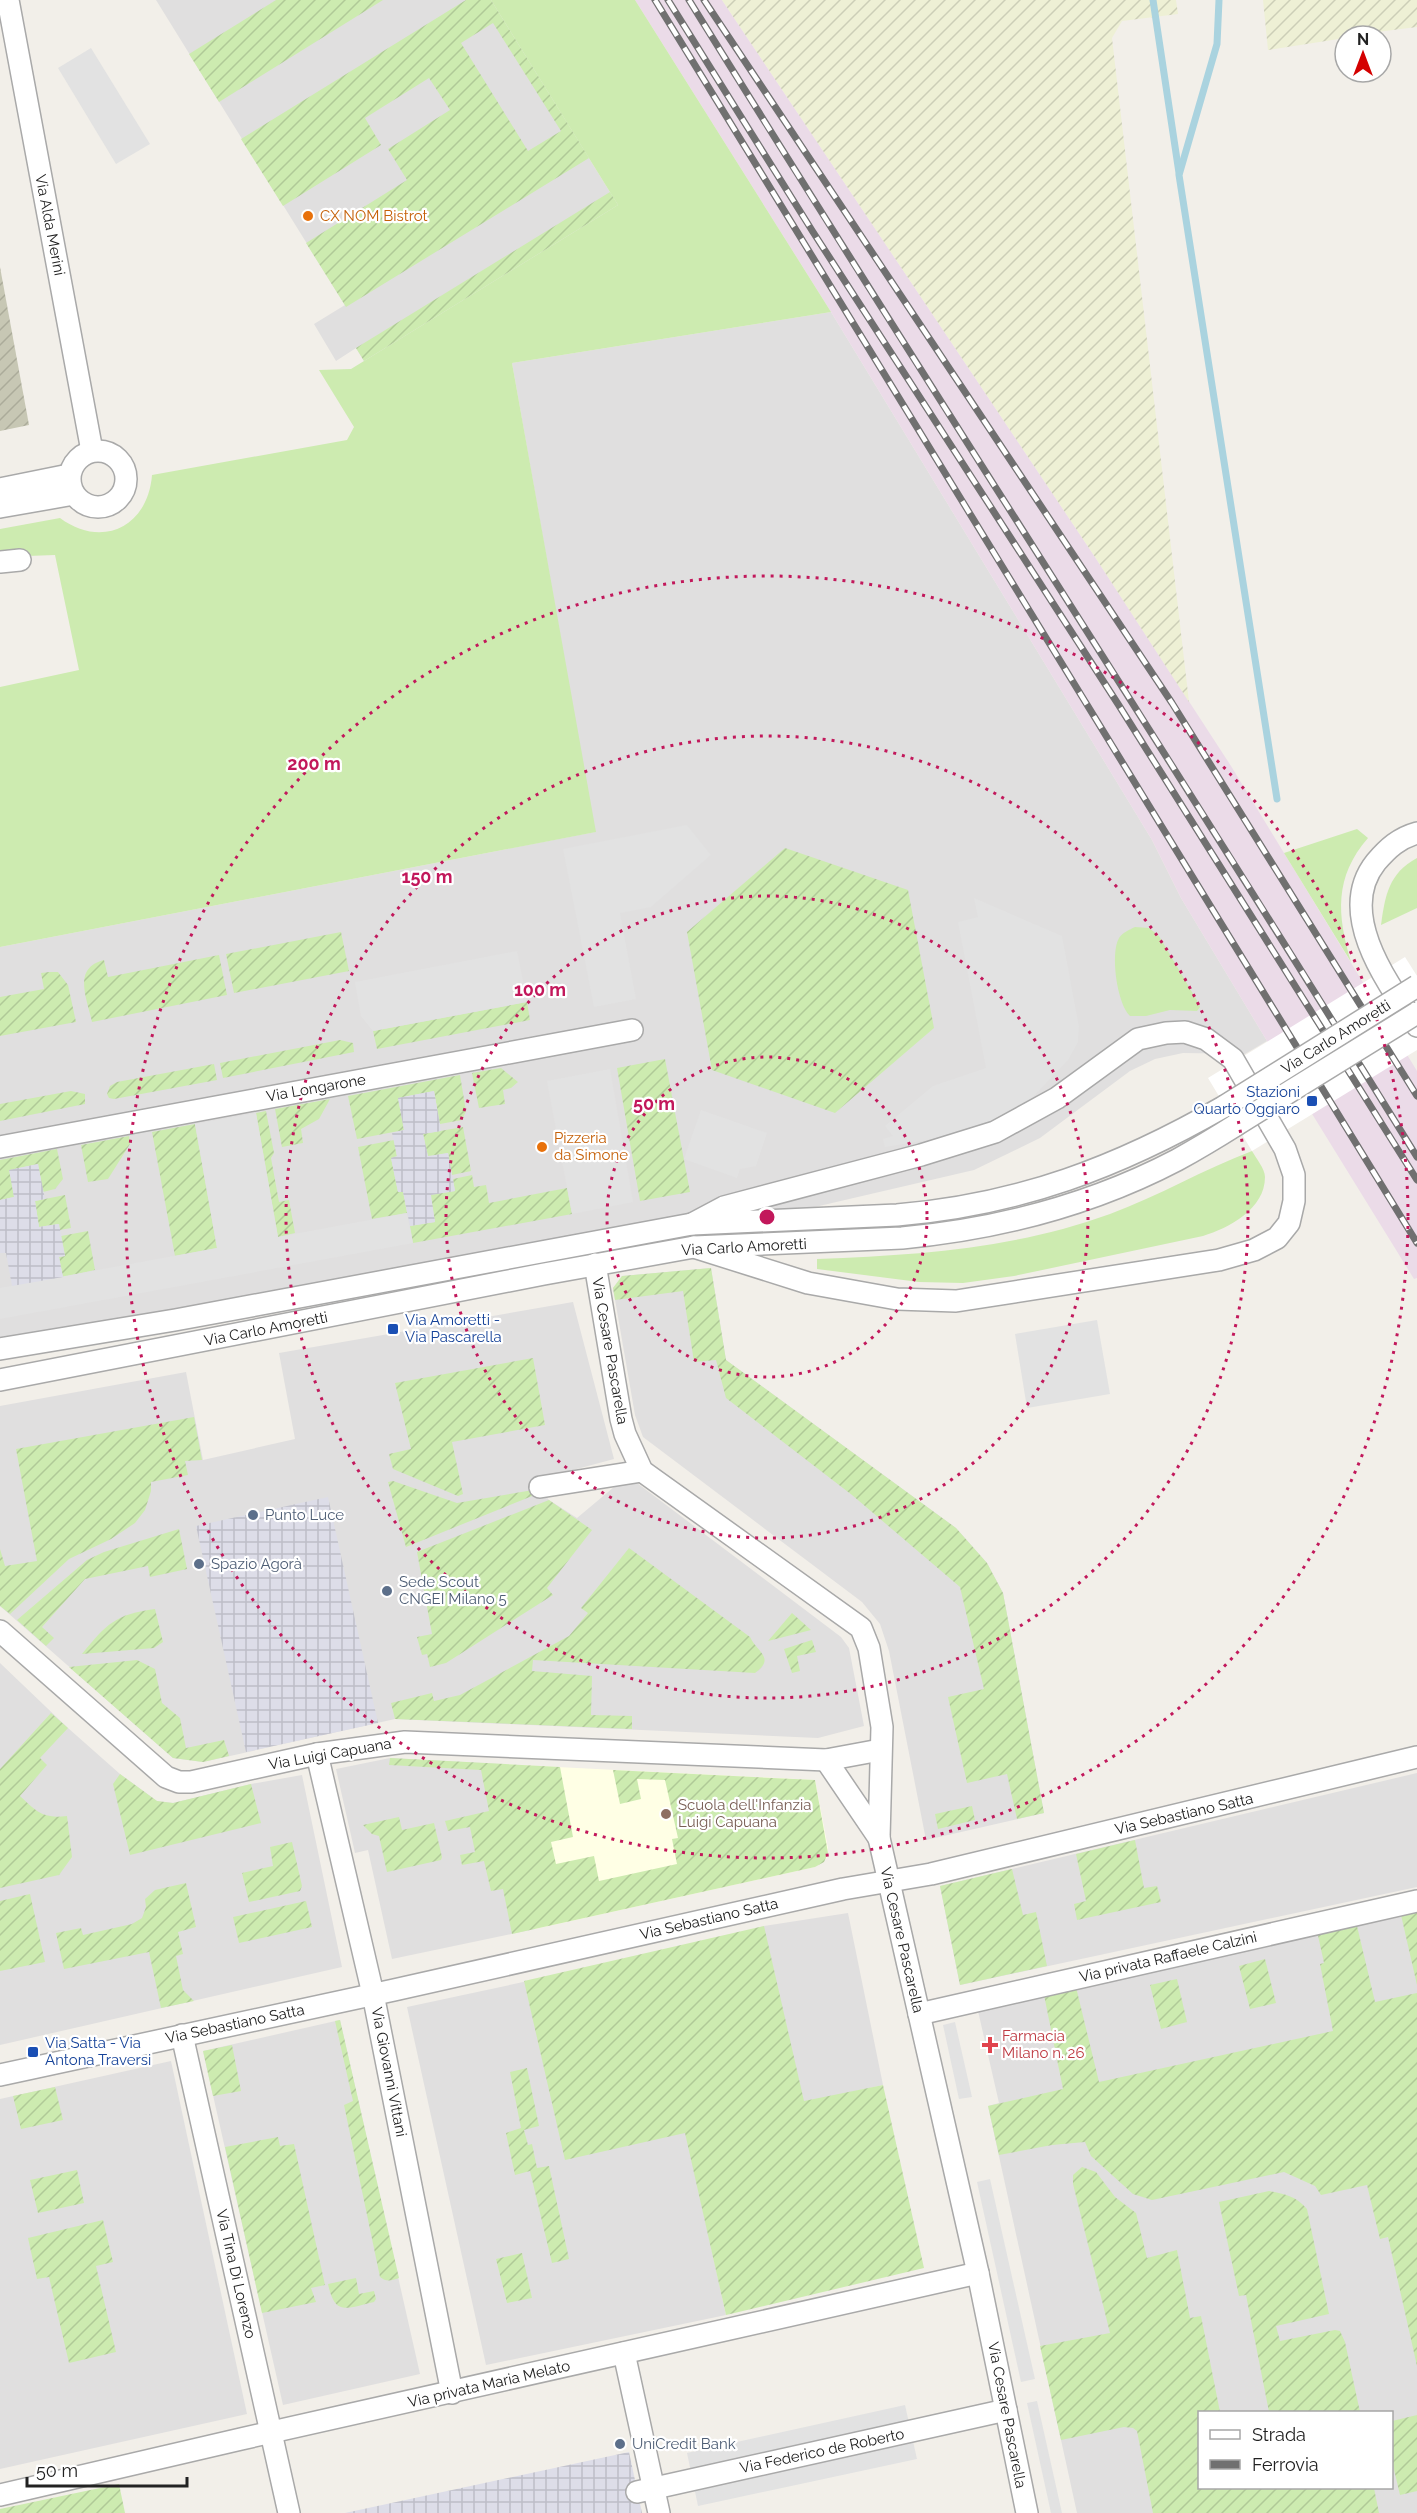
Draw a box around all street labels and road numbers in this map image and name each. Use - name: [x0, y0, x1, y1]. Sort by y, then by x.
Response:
- street label: Via Alda Merini: [31, 173, 69, 277]
- street label: Via Carlo Amoretti: [1278, 996, 1394, 1078]
- street label: Via Longarone: [265, 1070, 367, 1106]
- street label: Via Carlo Amoretti: [681, 1235, 807, 1259]
- street label: Via Cesare Pascarella: [588, 1276, 632, 1426]
- street label: Via Carlo Amoretti: [203, 1308, 329, 1350]
- street label: Via Luigi Capuana: [267, 1734, 393, 1774]
- street label: Via Sebastiano Satta: [1113, 1789, 1255, 1839]
- street label: Via Cesare Pascarella: [876, 1865, 928, 2015]
- street label: Via Sebastiano Satta: [638, 1894, 780, 1944]
- street label: Via privata Raffaele Calzini: [1078, 1928, 1258, 1986]
- street label: Via Sebastiano Satta: [164, 2000, 306, 2048]
- street label: Via Giovanni Vittani: [368, 2006, 410, 2138]
- street label: Via Tina Di Lorenzo: [212, 2208, 260, 2341]
- street label: Via Cesare Pascarella: [984, 2340, 1030, 2490]
- street label: Via privata Maria Melato: [406, 2357, 572, 2411]
- street label: Via Federico de Roberto: [738, 2425, 906, 2477]

